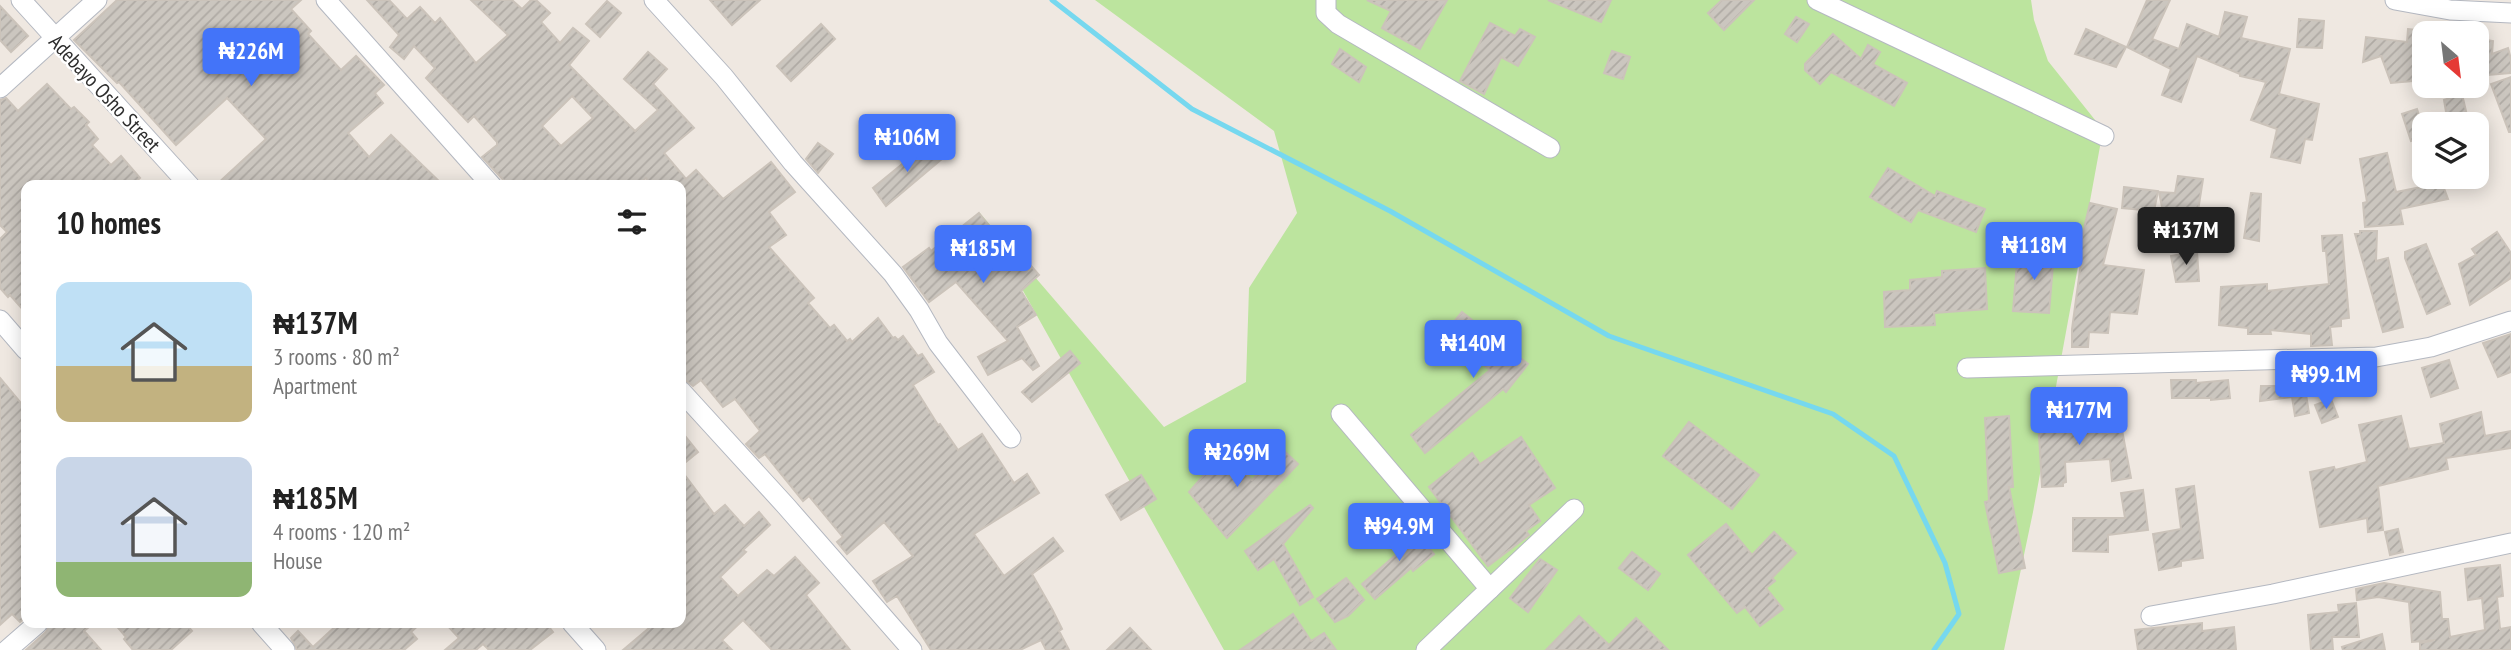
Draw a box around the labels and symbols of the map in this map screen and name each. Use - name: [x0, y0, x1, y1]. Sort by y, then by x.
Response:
- north arrow: [2412, 21, 2488, 98]
- street label: Adebayo Osho Street: [43, 28, 167, 158]
- pin: ₦226M: [202, 28, 300, 88]
- pin: ₦106M: [858, 114, 956, 174]
- pin: ₦137M: [2137, 208, 2235, 267]
- pin: ₦118M: [1985, 222, 2083, 282]
- pin: ₦185M: [934, 226, 1032, 285]
- pin: ₦140M: [1424, 320, 1522, 380]
- pin: ₦99.1M: [2269, 352, 2383, 411]
- pin: ₦177M: [2030, 388, 2128, 447]
- pin: ₦269M: [1188, 430, 1286, 489]
- pin: ₦94.9M: [1342, 504, 1456, 563]

